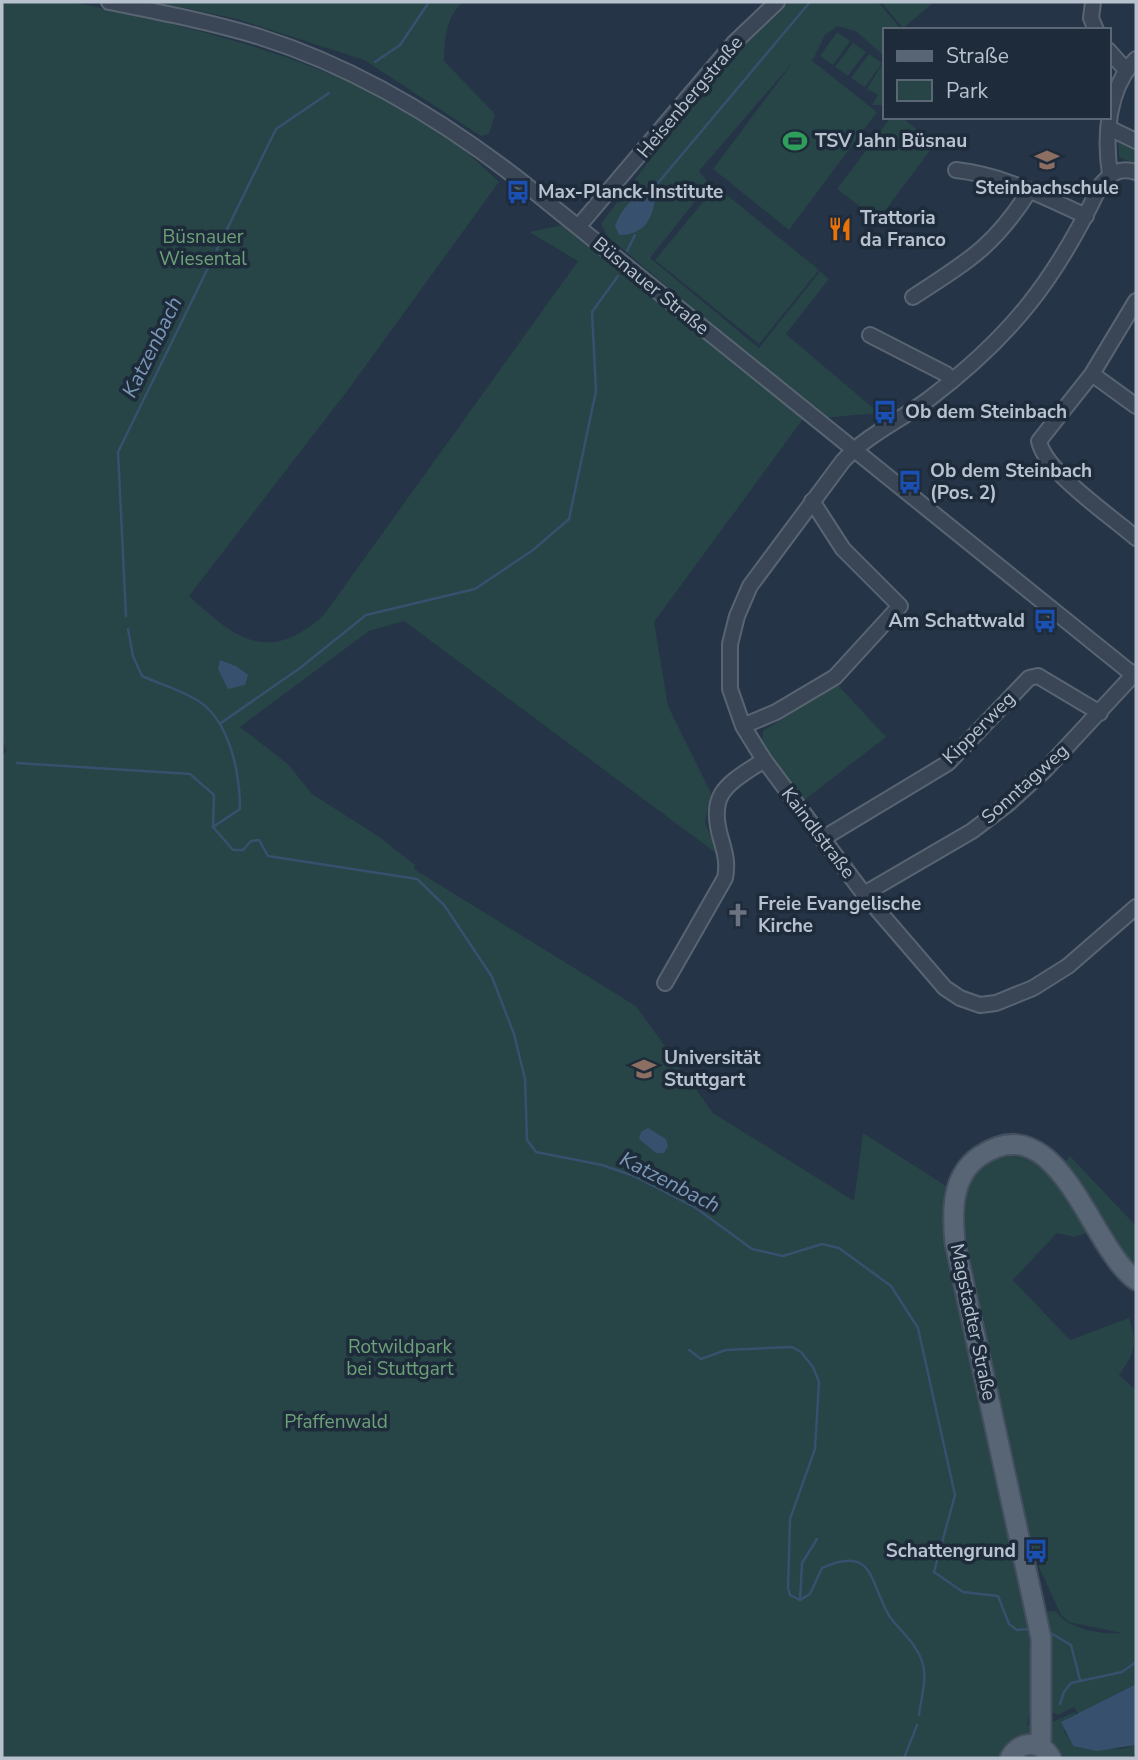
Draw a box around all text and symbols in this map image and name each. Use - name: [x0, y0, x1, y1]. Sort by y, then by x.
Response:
- legend: [883, 28, 1110, 119]
- street label: Heisenbergstraße: [631, 30, 749, 164]
- text: Straße: [946, 42, 1009, 70]
- text: Park: [946, 77, 988, 105]
- sports icon: TSV Jahn Büsnau: [781, 127, 809, 155]
- place label: TSV Jahn Büsnau: [815, 128, 967, 154]
- school or university icon: Steinbachschule: [1033, 146, 1061, 174]
- place label: Steinbachschule: [975, 175, 1119, 201]
- bus stop icon: Max-Planck-Institute: [504, 178, 532, 206]
- place label: Max-Planck-Institute: [538, 179, 723, 205]
- place label: Trattoria da Franco: [860, 205, 946, 253]
- restaurant icon: Trattoria da Franco: [826, 215, 854, 243]
- park label: Büsnauer Wiesental: [159, 224, 247, 272]
- street label: Büsnauer Straße: [587, 231, 715, 341]
- water label: Katzenbach: [115, 292, 189, 402]
- bus stop icon: Ob dem Steinbach: [871, 398, 899, 426]
- place label: Ob dem Steinbach: [905, 399, 1067, 425]
- place label: Ob dem Steinbach (Pos. 2): [930, 458, 1092, 506]
- bus stop icon: Ob dem Steinbach (Pos. 2): [896, 468, 924, 496]
- bus stop icon: Am Schattwald: [1031, 607, 1059, 635]
- place label: Am Schattwald: [889, 608, 1025, 634]
- street label: Kipperweg: [937, 686, 1021, 770]
- street label: Sonntagweg: [976, 738, 1074, 830]
- street label: Kaindlstraße: [775, 782, 861, 884]
- place label: Freie Evangelische Kirche: [758, 891, 921, 939]
- church icon: Freie Evangelische Kirche: [724, 901, 752, 929]
- place label: Universität Stuttgart: [664, 1045, 761, 1093]
- school or university icon: Universität Stuttgart: [630, 1055, 658, 1083]
- water label: Katzenbach: [615, 1145, 725, 1219]
- street label: Magstadter Straße: [944, 1241, 1002, 1403]
- park label: Rotwildpark bei Stuttgart: [346, 1334, 454, 1382]
- park label: Pfaffenwald: [284, 1409, 388, 1435]
- bus stop icon: Schattengrund: [1022, 1537, 1050, 1565]
- place label: Schattengrund: [886, 1538, 1016, 1564]

